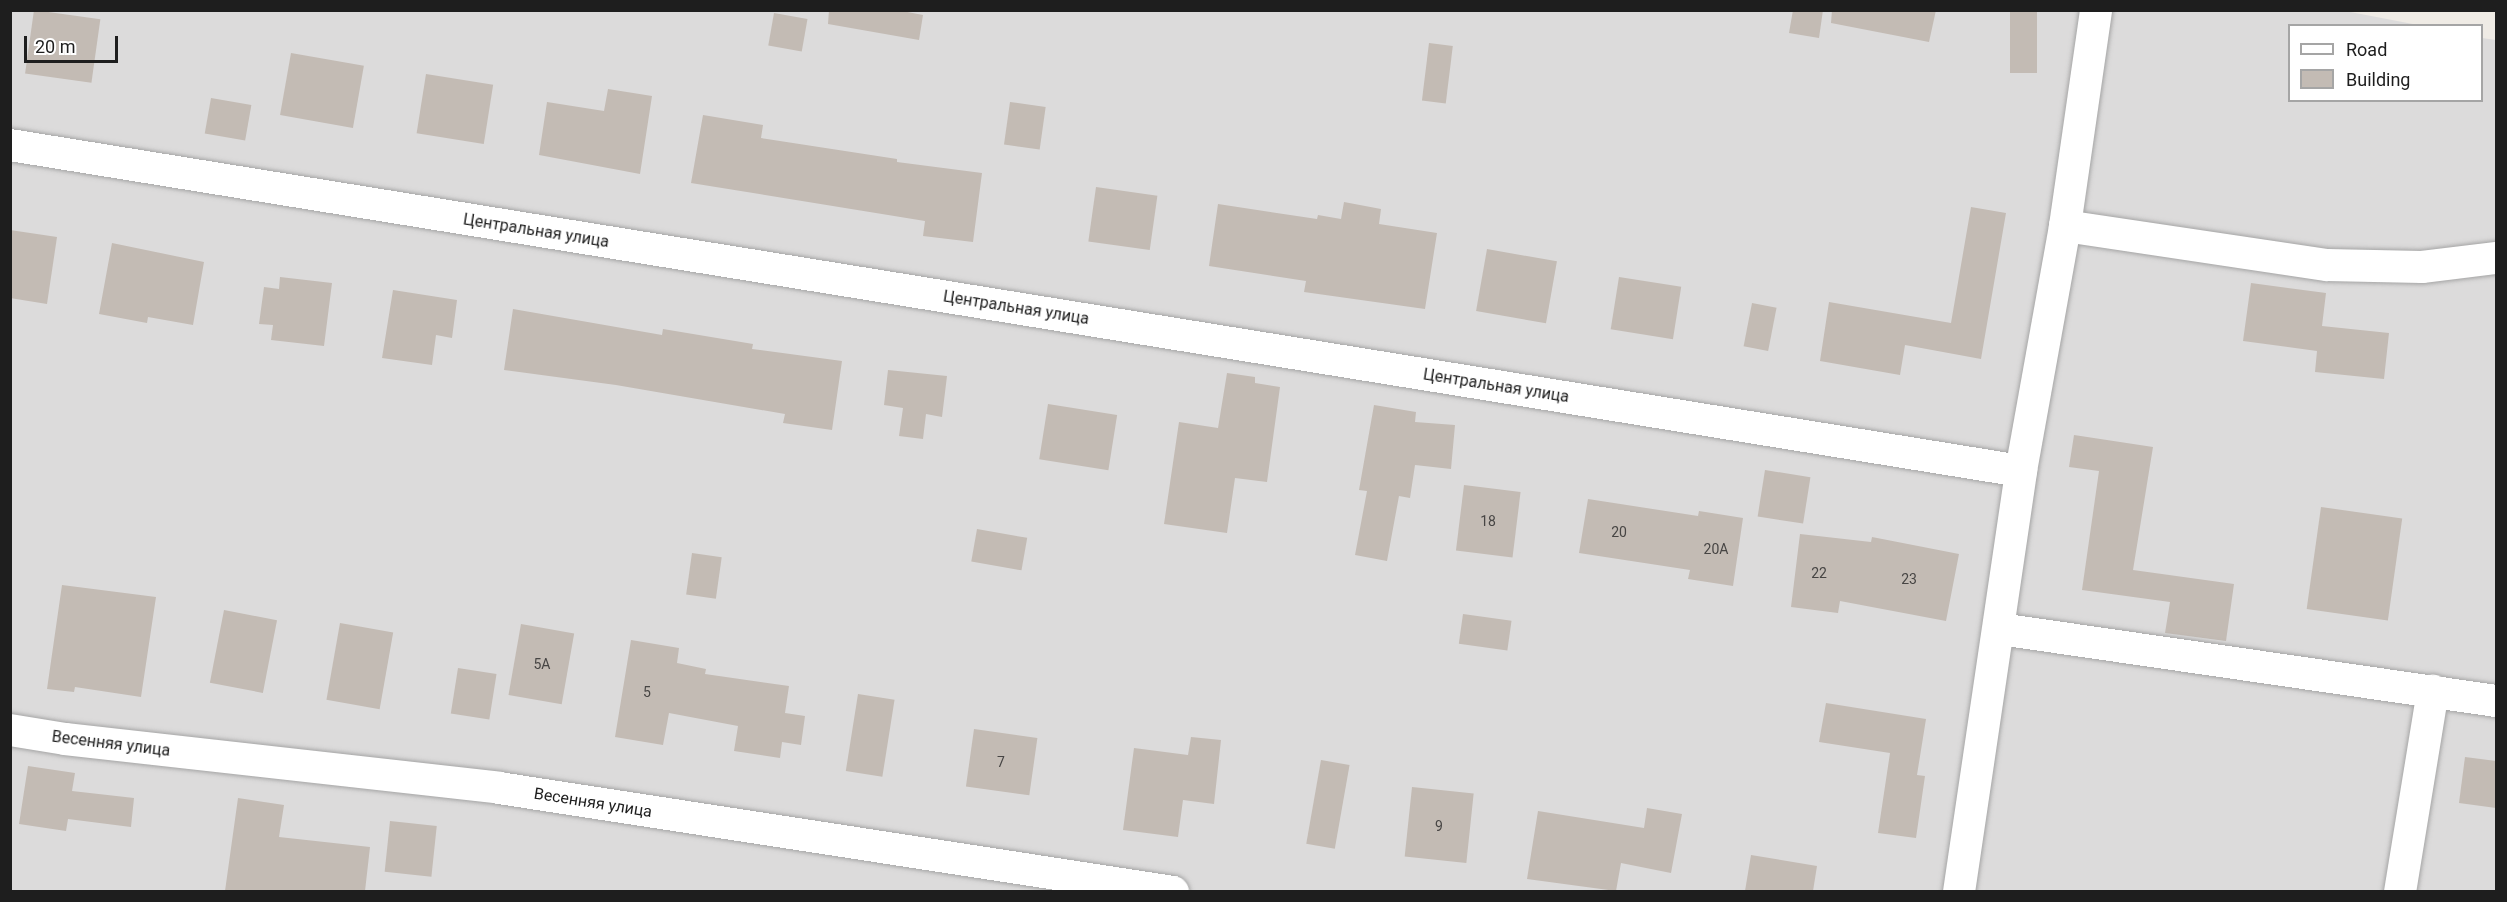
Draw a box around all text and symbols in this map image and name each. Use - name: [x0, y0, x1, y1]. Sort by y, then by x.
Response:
- scale bar: [27, 24, 122, 62]
- legend: [2288, 24, 2483, 102]
- text: 20 m: [35, 36, 75, 57]
- text: Road: [2346, 39, 2387, 60]
- text: Building: [2346, 69, 2410, 90]
- street label: Центральная улица: [462, 210, 610, 252]
- street label: Центральная улица: [942, 287, 1090, 329]
- street label: Центральная улица: [1422, 365, 1570, 407]
- house number: 18: [1480, 513, 1496, 529]
- house number: 20: [1611, 524, 1627, 540]
- house number: 20А: [1704, 541, 1728, 557]
- house number: 22: [1811, 565, 1827, 581]
- house number: 23: [1901, 571, 1917, 587]
- house number: 5А: [533, 656, 551, 672]
- house number: 5: [643, 684, 651, 700]
- street label: Весенняя улица: [51, 727, 171, 761]
- house number: 7: [997, 754, 1005, 770]
- street label: Весенняя улица: [533, 784, 653, 822]
- house number: 9: [1435, 818, 1443, 834]

